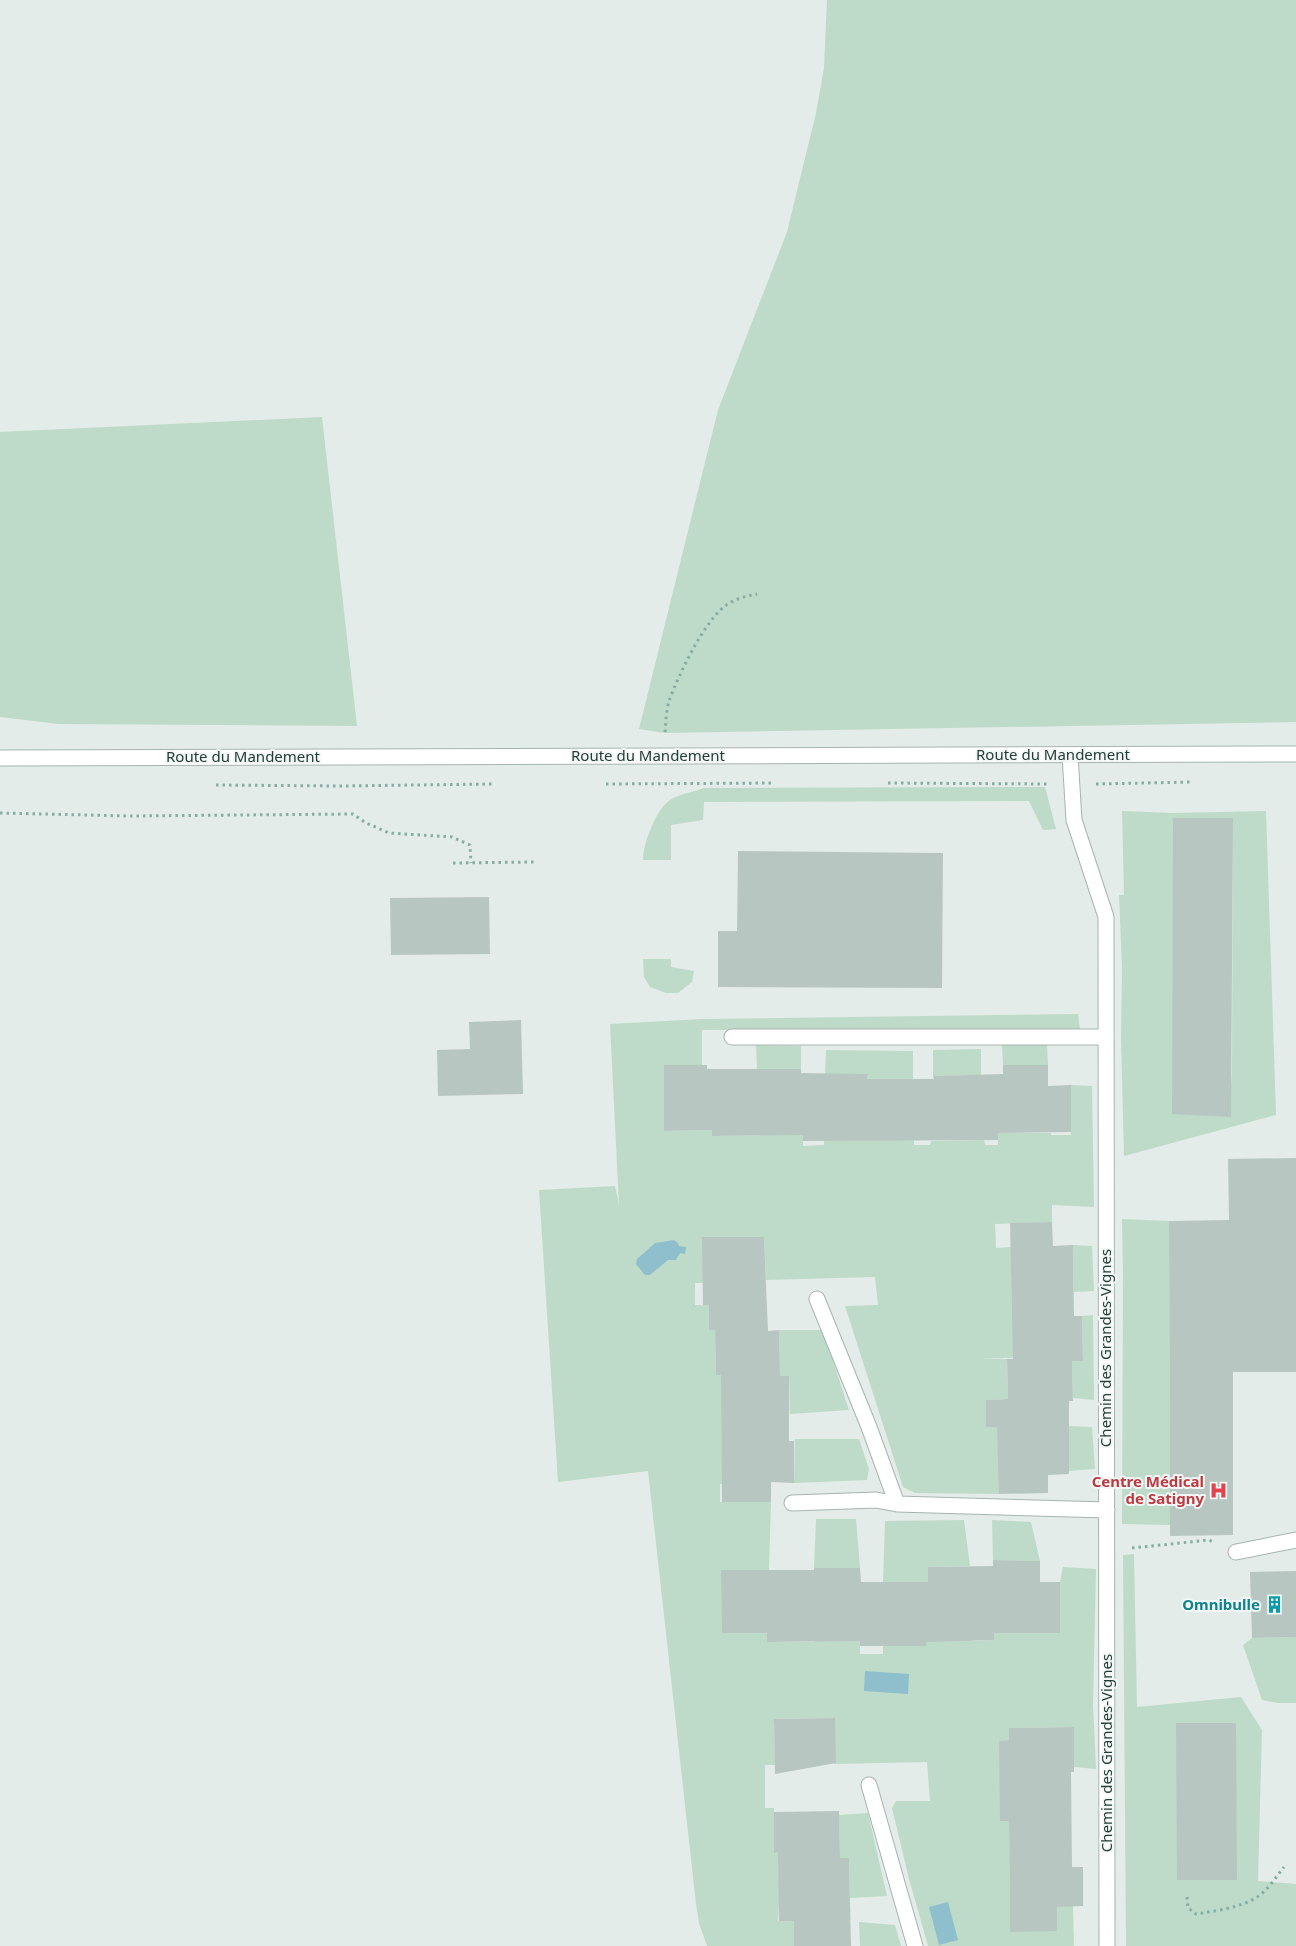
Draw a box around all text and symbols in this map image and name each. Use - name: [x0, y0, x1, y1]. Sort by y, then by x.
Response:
- street label: Route du Mandement: [976, 744, 1131, 764]
- street label: Route du Mandement: [571, 745, 726, 765]
- street label: Route du Mandement: [166, 746, 321, 766]
- street label: Chemin des Grandes-Vignes: [1095, 1249, 1115, 1447]
- place label: Centre Médical de Satigny: [1092, 1471, 1204, 1508]
- hospital icon: Centre Médical de Satigny: [1208, 1481, 1228, 1501]
- place label: Omnibulle: [1182, 1594, 1260, 1614]
- building icon: Omnibulle: [1264, 1595, 1284, 1615]
- street label: Chemin des Grandes-Vignes: [1096, 1654, 1116, 1852]

